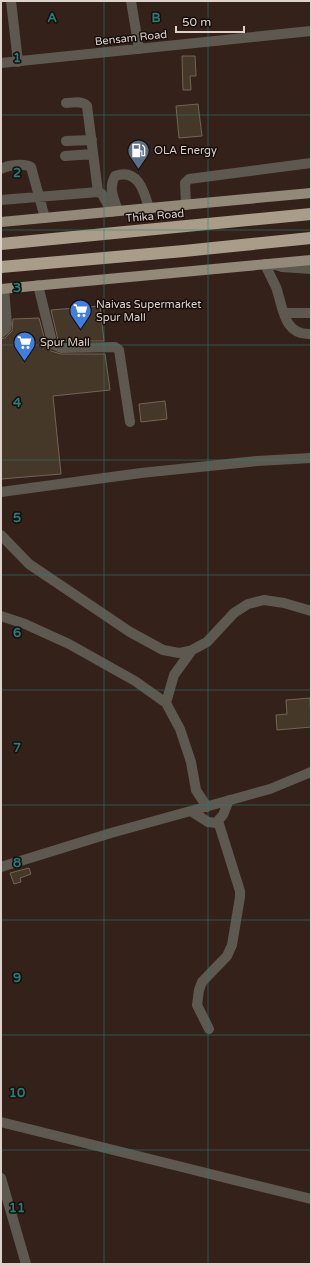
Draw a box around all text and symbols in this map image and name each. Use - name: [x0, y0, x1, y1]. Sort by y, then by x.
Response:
- scale bar: [176, 8, 244, 34]
- text: A: [47, 10, 57, 26]
- text: B: [151, 10, 161, 26]
- text: 50 m: [182, 15, 211, 29]
- street label: Bensam Road: [94, 28, 168, 48]
- text: 1: [13, 50, 21, 66]
- fuel station icon: OLA Energy: [126, 137, 152, 170]
- place label: OLA Energy: [154, 144, 217, 157]
- text: 2: [13, 165, 21, 181]
- street label: Thika Road: [125, 207, 185, 225]
- text: 3: [13, 280, 21, 296]
- supermarket icon: Naivas Supermarket Spur Mall: [68, 297, 94, 330]
- place label: Naivas Supermarket Spur Mall: [96, 298, 201, 324]
- supermarket icon: Spur Mall: [11, 329, 37, 362]
- place label: Spur Mall: [40, 336, 90, 349]
- text: 4: [13, 395, 22, 411]
- text: 5: [13, 510, 21, 526]
- text: 6: [13, 625, 21, 641]
- text: 7: [13, 740, 21, 756]
- text: 8: [13, 855, 21, 871]
- text: 9: [13, 970, 21, 986]
- text: 10: [9, 1085, 25, 1101]
- text: 11: [9, 1200, 25, 1216]

